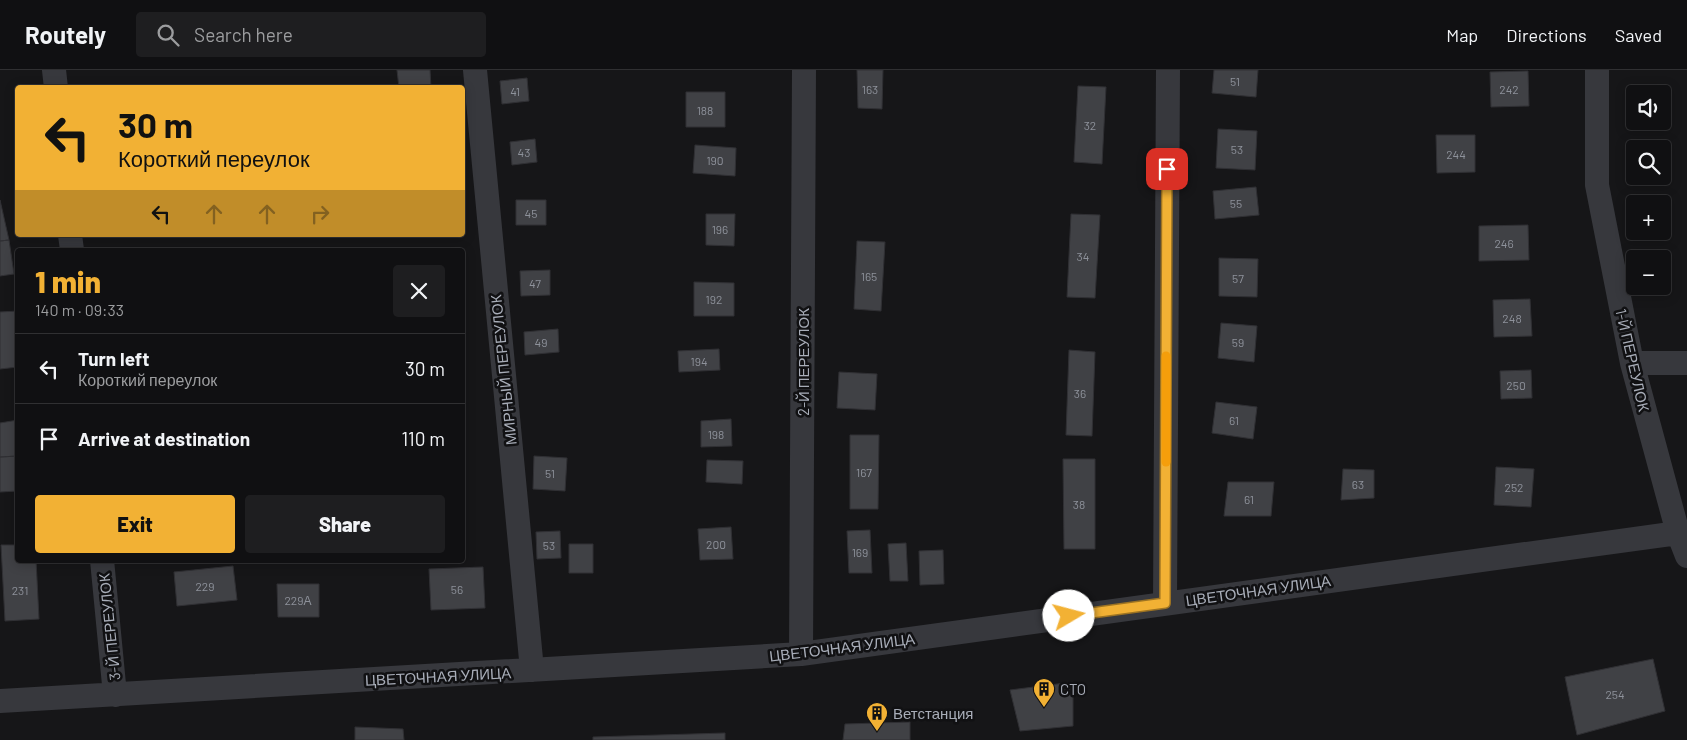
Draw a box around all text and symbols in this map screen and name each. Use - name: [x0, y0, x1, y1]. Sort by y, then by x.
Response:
- search box: [136, 12, 486, 57]
- text: Routely: [25, 20, 106, 49]
- icon: search: [154, 21, 182, 49]
- text: Search here: [194, 23, 293, 46]
- text: Map: [1446, 24, 1478, 46]
- text: Directions: [1506, 24, 1587, 46]
- text: Saved: [1615, 24, 1662, 46]
- house number: 51: [1230, 74, 1240, 88]
- house number: 163: [862, 82, 878, 96]
- house number: 242: [1499, 82, 1519, 96]
- house number: 41: [510, 84, 520, 98]
- map controls: [1626, 85, 1671, 295]
- button: sound: [1626, 85, 1671, 130]
- text: 30 m: [118, 103, 193, 145]
- house number: 188: [697, 103, 713, 117]
- icon: left: [35, 105, 100, 170]
- house number: 32: [1084, 118, 1096, 132]
- button: search: [1626, 140, 1671, 185]
- house number: 53: [1231, 142, 1243, 156]
- text: Короткий переулок: [118, 145, 310, 171]
- house number: 43: [518, 145, 530, 159]
- house number: 244: [1446, 147, 1466, 161]
- pin: [1146, 148, 1188, 190]
- house number: 190: [706, 153, 724, 167]
- icon: arrive: [1153, 155, 1181, 183]
- button: +: [1626, 195, 1671, 240]
- house number: 55: [1230, 196, 1242, 210]
- icon: left: [147, 200, 175, 228]
- icon: ahead: [200, 200, 228, 228]
- icon: ahead: [253, 200, 281, 228]
- icon: right: [306, 200, 334, 228]
- house number: 45: [525, 206, 537, 220]
- house number: 196: [712, 222, 728, 236]
- house number: 246: [1494, 236, 1514, 250]
- house number: 34: [1077, 249, 1089, 263]
- button: −: [1626, 250, 1671, 295]
- text: 1 min: [35, 263, 101, 299]
- button: close: [393, 265, 445, 317]
- house number: 165: [861, 269, 877, 283]
- house number: 57: [1232, 271, 1244, 285]
- house number: 47: [529, 276, 541, 290]
- house number: 192: [706, 292, 722, 306]
- street label: МИРНЫЙ ПЕРЕУЛОК: [486, 294, 520, 446]
- text: 140 m · 09:33: [35, 300, 124, 319]
- street label: 1-Й ПЕРЕУЛОК: [1612, 307, 1654, 413]
- street label: 2-Й ПЕРЕУЛОК: [794, 308, 812, 416]
- house number: 248: [1502, 311, 1522, 325]
- house number: 49: [535, 335, 547, 349]
- house number: 59: [1232, 335, 1244, 349]
- text: Turn left: [78, 347, 149, 370]
- house number: 194: [690, 354, 708, 368]
- icon: left: [35, 355, 63, 383]
- text: 30 m: [405, 357, 445, 380]
- text: Короткий переулок: [78, 370, 217, 389]
- house number: 250: [1506, 378, 1526, 392]
- house number: 36: [1074, 386, 1086, 400]
- house number: 61: [1229, 413, 1239, 427]
- icon: arrive: [35, 425, 63, 453]
- text: Arrive at destination: [78, 427, 250, 450]
- text: 110 m: [401, 427, 445, 450]
- house number: 198: [708, 427, 724, 441]
- house number: 167: [856, 465, 872, 479]
- house number: 51: [545, 466, 555, 480]
- house number: 63: [1352, 477, 1364, 491]
- house number: 252: [1504, 480, 1524, 494]
- house number: 61: [1244, 492, 1254, 506]
- button: Exit: [35, 495, 235, 553]
- button: Share: [245, 495, 445, 553]
- house number: 38: [1073, 497, 1085, 511]
- house number: 200: [706, 537, 726, 551]
- house number: 53: [543, 538, 555, 552]
- house number: 169: [852, 545, 868, 559]
- street label: ЦВЕТОЧНАЯ УЛИЦА: [1184, 571, 1332, 609]
- street label: 3-Й ПЕРЕУЛОК: [94, 572, 124, 681]
- house number: 229: [195, 579, 215, 593]
- house number: 56: [451, 582, 463, 596]
- house number: 231: [12, 583, 28, 597]
- position arrow: [1042, 589, 1094, 641]
- house number: 229А: [284, 593, 312, 607]
- street label: ЦВЕТОЧНАЯ УЛИЦА: [768, 629, 916, 665]
- street label: ЦВЕТОЧНАЯ УЛИЦА: [364, 663, 512, 689]
- building icon: CTO: [1032, 677, 1056, 708]
- place label: CTO: [1060, 680, 1086, 698]
- house number: 254: [1605, 687, 1625, 701]
- building icon: Ветстанция: [865, 701, 889, 732]
- place label: Ветстанция: [893, 704, 973, 722]

